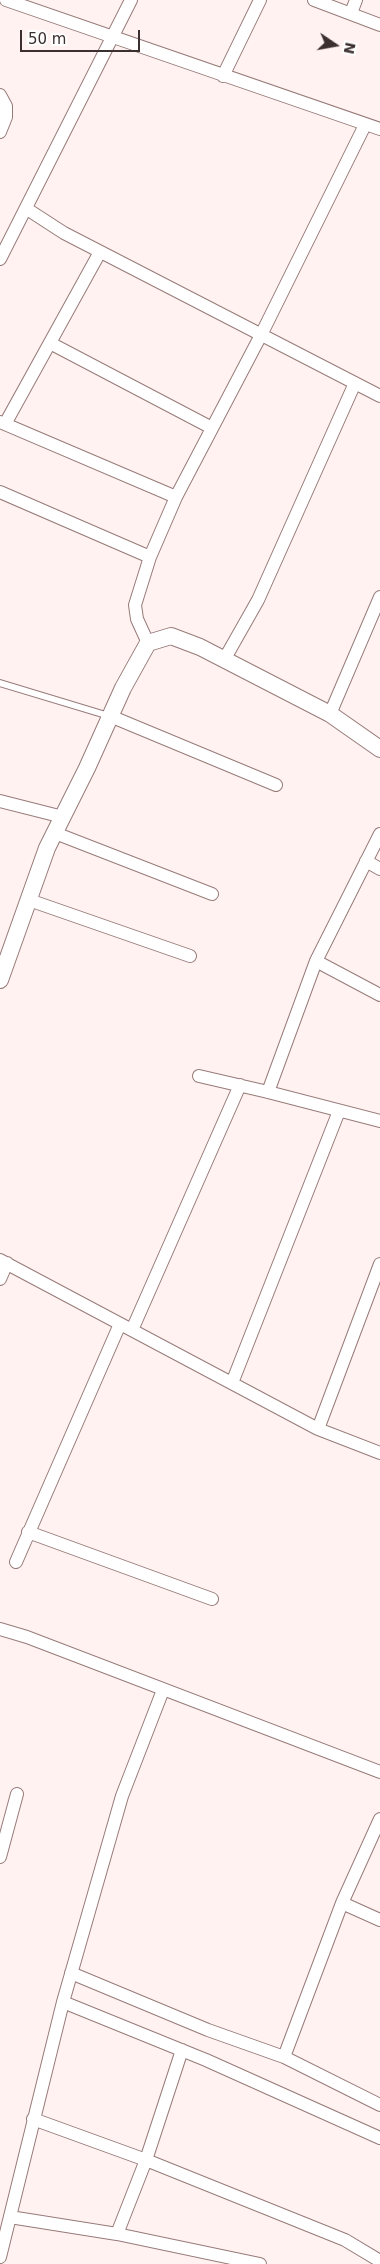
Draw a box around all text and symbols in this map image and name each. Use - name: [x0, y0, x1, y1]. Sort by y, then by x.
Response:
- scale bar: [22, 20, 142, 52]
- north arrow: [310, 20, 360, 70]
- text: 50 m: [28, 30, 66, 48]
- text: N: [341, 41, 359, 56]

